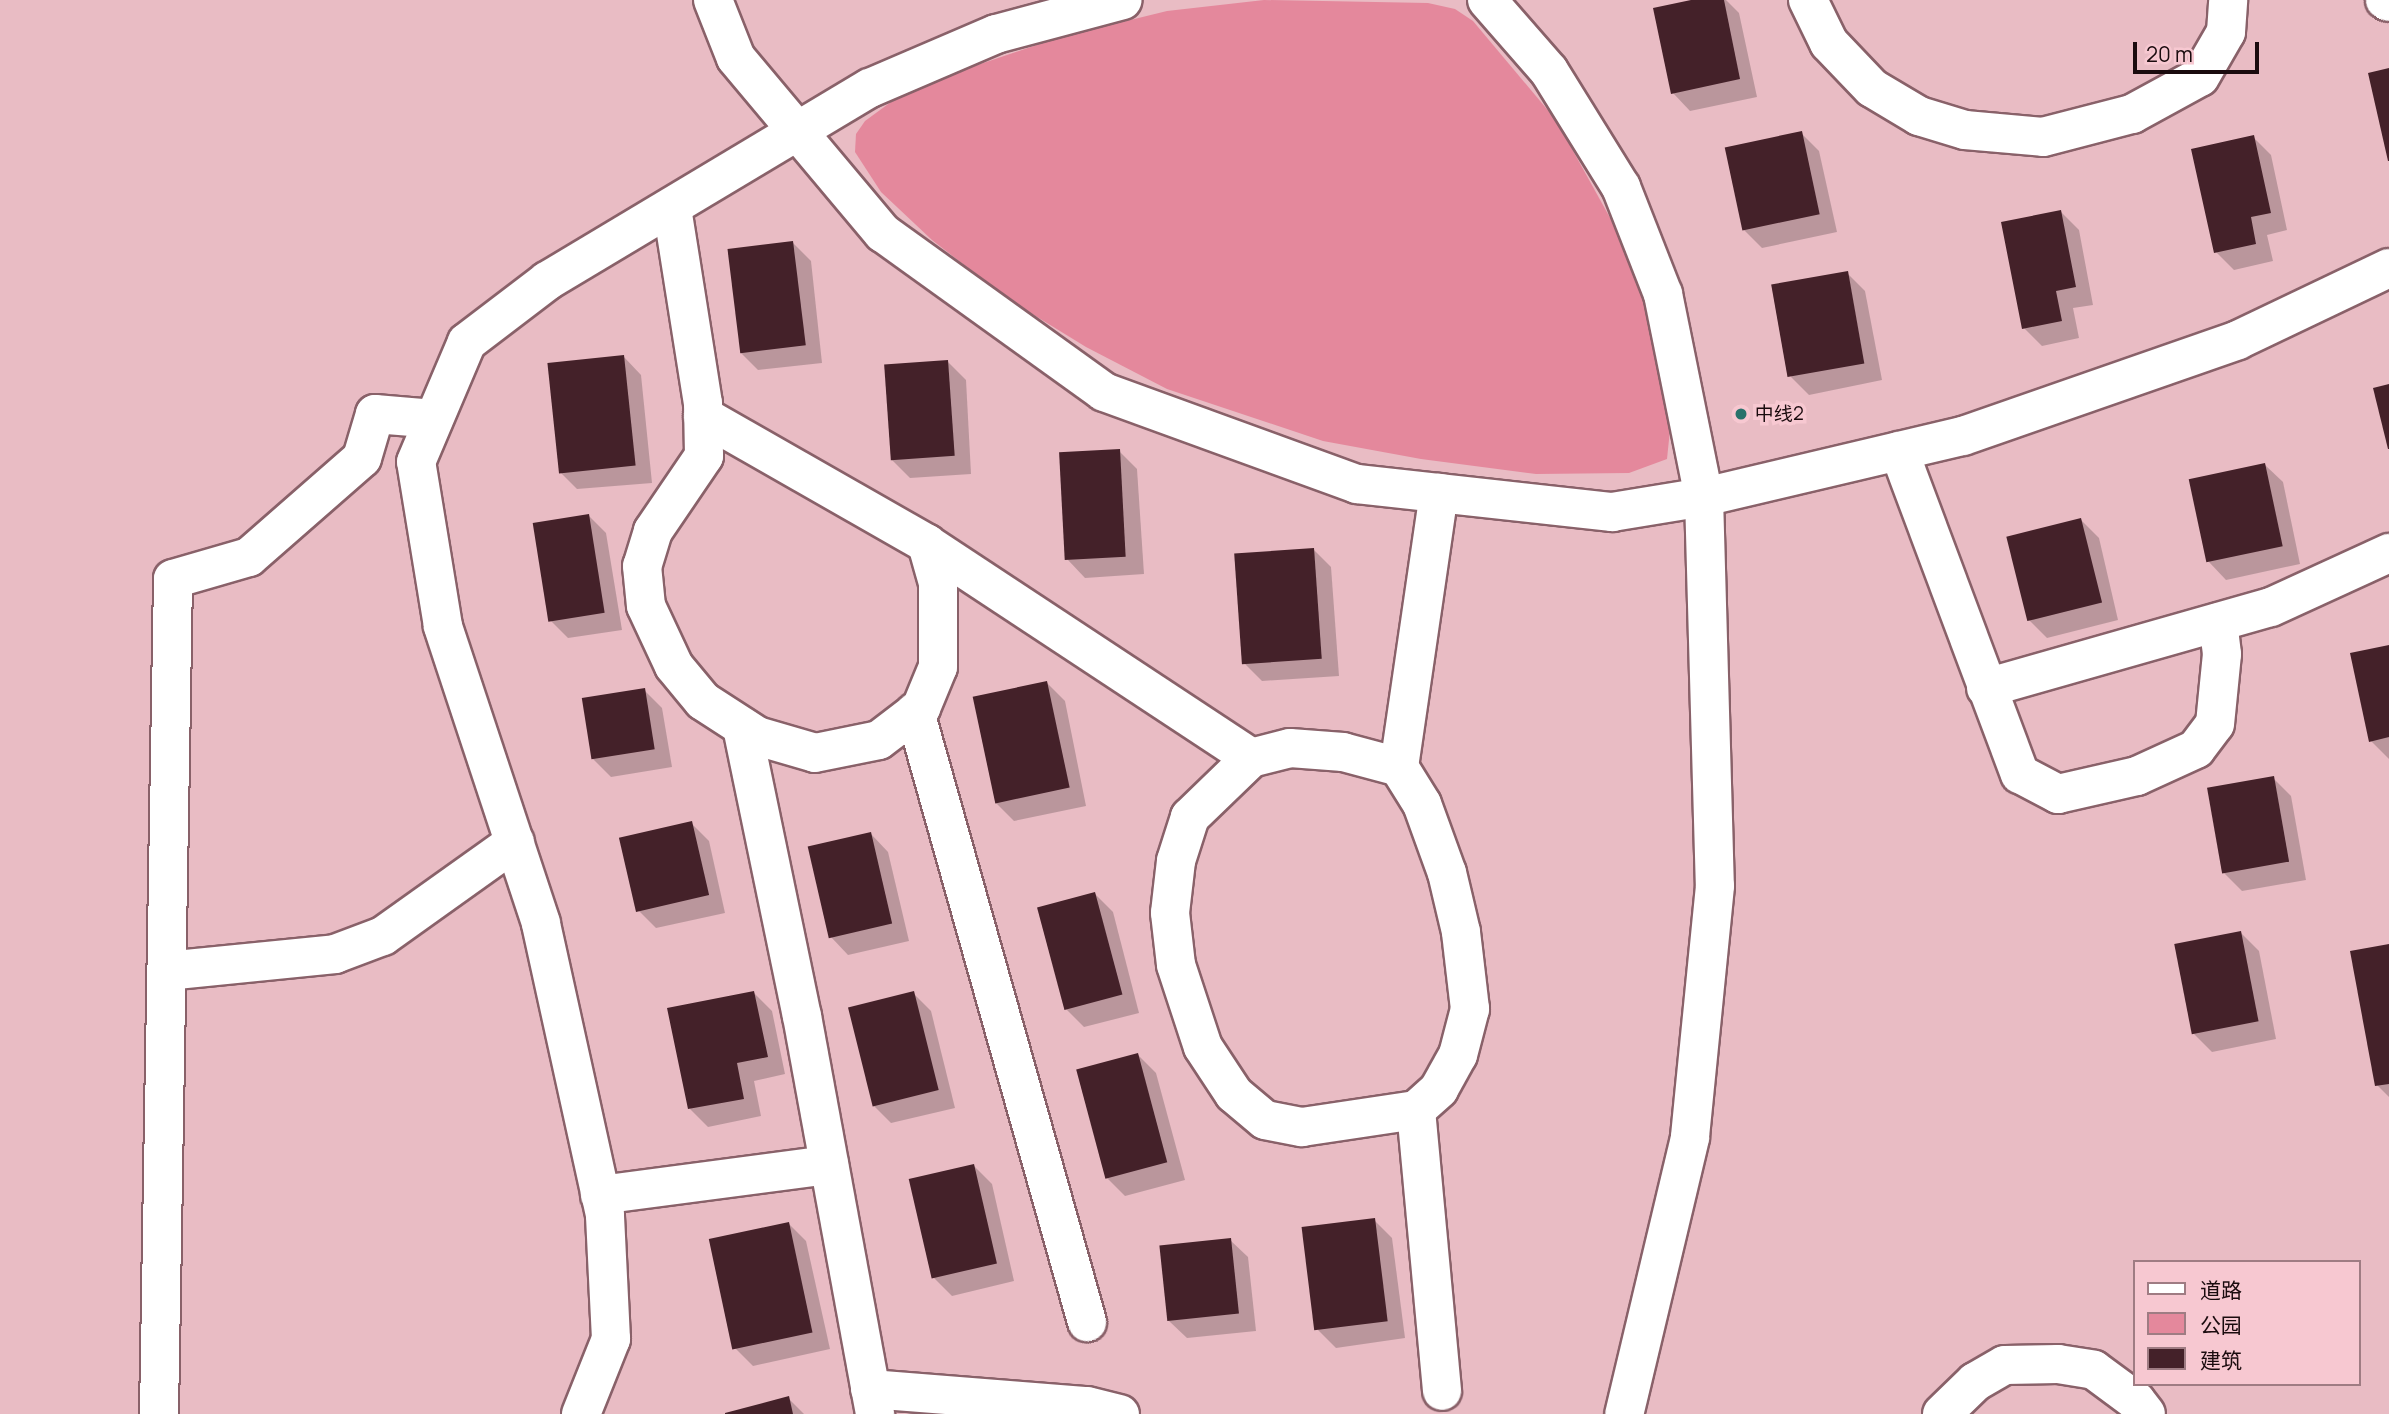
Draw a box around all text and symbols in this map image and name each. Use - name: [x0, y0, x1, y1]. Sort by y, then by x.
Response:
- scale bar: [2137, 28, 2263, 72]
- text: 20 m: [2146, 40, 2193, 68]
- place label: 中线2: [1755, 403, 1804, 425]
- marker: 中线2: [1733, 406, 1749, 422]
- legend: [2134, 1260, 2361, 1386]
- text: 道路: [2200, 1276, 2242, 1304]
- text: 公园: [2200, 1311, 2242, 1339]
- text: 建筑: [2200, 1346, 2242, 1374]

